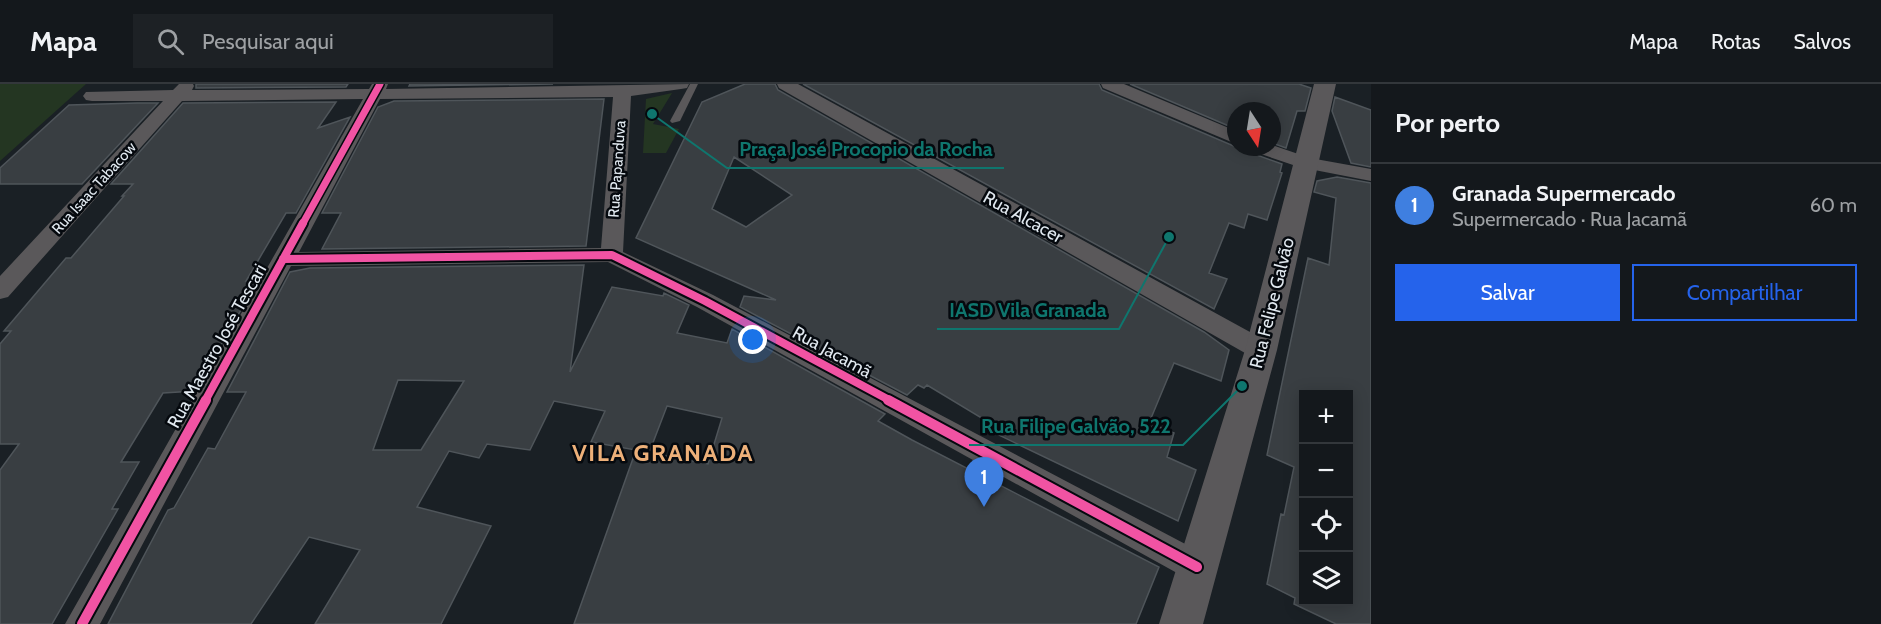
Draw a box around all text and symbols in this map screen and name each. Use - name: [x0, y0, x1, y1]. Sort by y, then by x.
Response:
- search box: [133, 14, 553, 68]
- text: Mapa: [30, 24, 97, 58]
- icon: search: [154, 25, 187, 58]
- text: Pesquisar aqui: [202, 28, 334, 55]
- text: Mapa: [1629, 29, 1678, 54]
- text: Rotas: [1711, 29, 1760, 54]
- text: Salvos: [1793, 29, 1851, 54]
- north arrow: [1227, 102, 1281, 156]
- text: Por perto: [1395, 107, 1500, 139]
- street label: Rua Papanduva: [605, 119, 629, 218]
- callout: Praça José Procopio da Rocha: [727, 130, 1004, 168]
- text: Praça José Procopio da Rocha: [739, 137, 993, 161]
- street label: Rua Isaac Tabacow: [48, 138, 140, 238]
- text: Granada Supermercado: [1452, 180, 1676, 207]
- street label: Rua Alcacer: [979, 186, 1067, 248]
- text: 1: [1411, 193, 1418, 217]
- text: 60 m: [1810, 193, 1857, 217]
- text: Supermercado · Rua Jacamã: [1452, 207, 1687, 231]
- street label: Rua Felipe Galvão: [1245, 235, 1299, 371]
- street label: Rua Maestro José Tescari: [163, 260, 271, 432]
- button: Salvar: [1395, 264, 1620, 321]
- button: Compartilhar: [1632, 264, 1857, 321]
- callout: IASD Vila Granada: [937, 291, 1119, 329]
- text: IASD Vila Granada: [949, 298, 1107, 322]
- street label: Rua Jacamã: [789, 321, 876, 383]
- your location: [738, 325, 767, 354]
- map controls: [1299, 390, 1353, 606]
- button: +: [1299, 390, 1353, 444]
- callout: Rua Filipe Galvão, 522: [969, 407, 1183, 445]
- text: Rua Filipe Galvão, 522: [981, 414, 1171, 438]
- district label: VILA GRANADA: [572, 438, 754, 467]
- button: −: [1299, 444, 1353, 498]
- pin: 1: [964, 458, 1004, 507]
- button: locate: [1299, 498, 1353, 552]
- button: layers: [1299, 552, 1353, 606]

